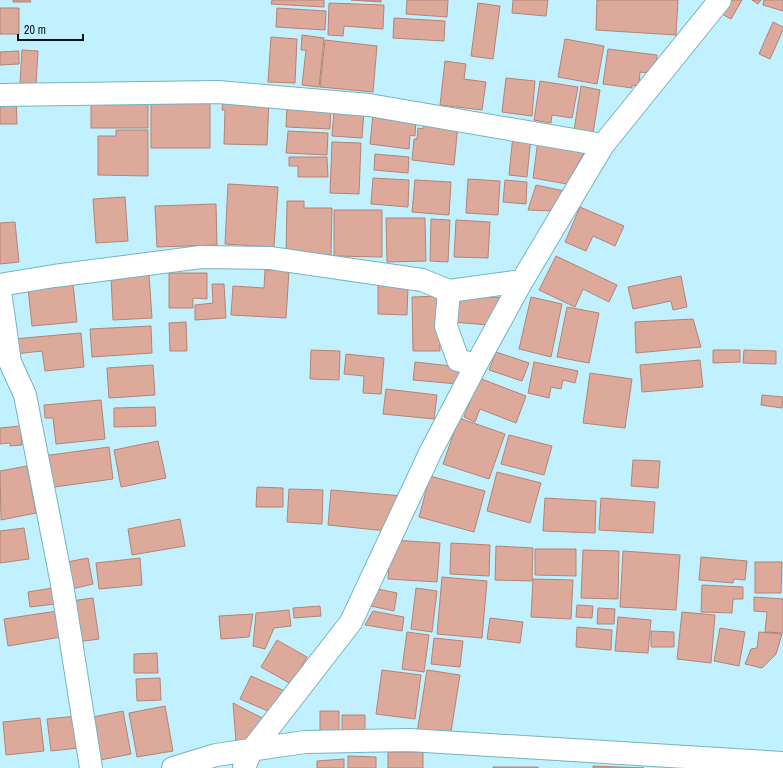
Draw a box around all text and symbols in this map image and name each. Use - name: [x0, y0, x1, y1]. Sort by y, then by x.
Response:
- scale bar: [18, 16, 83, 42]
- text: 20 m: [24, 22, 46, 38]

